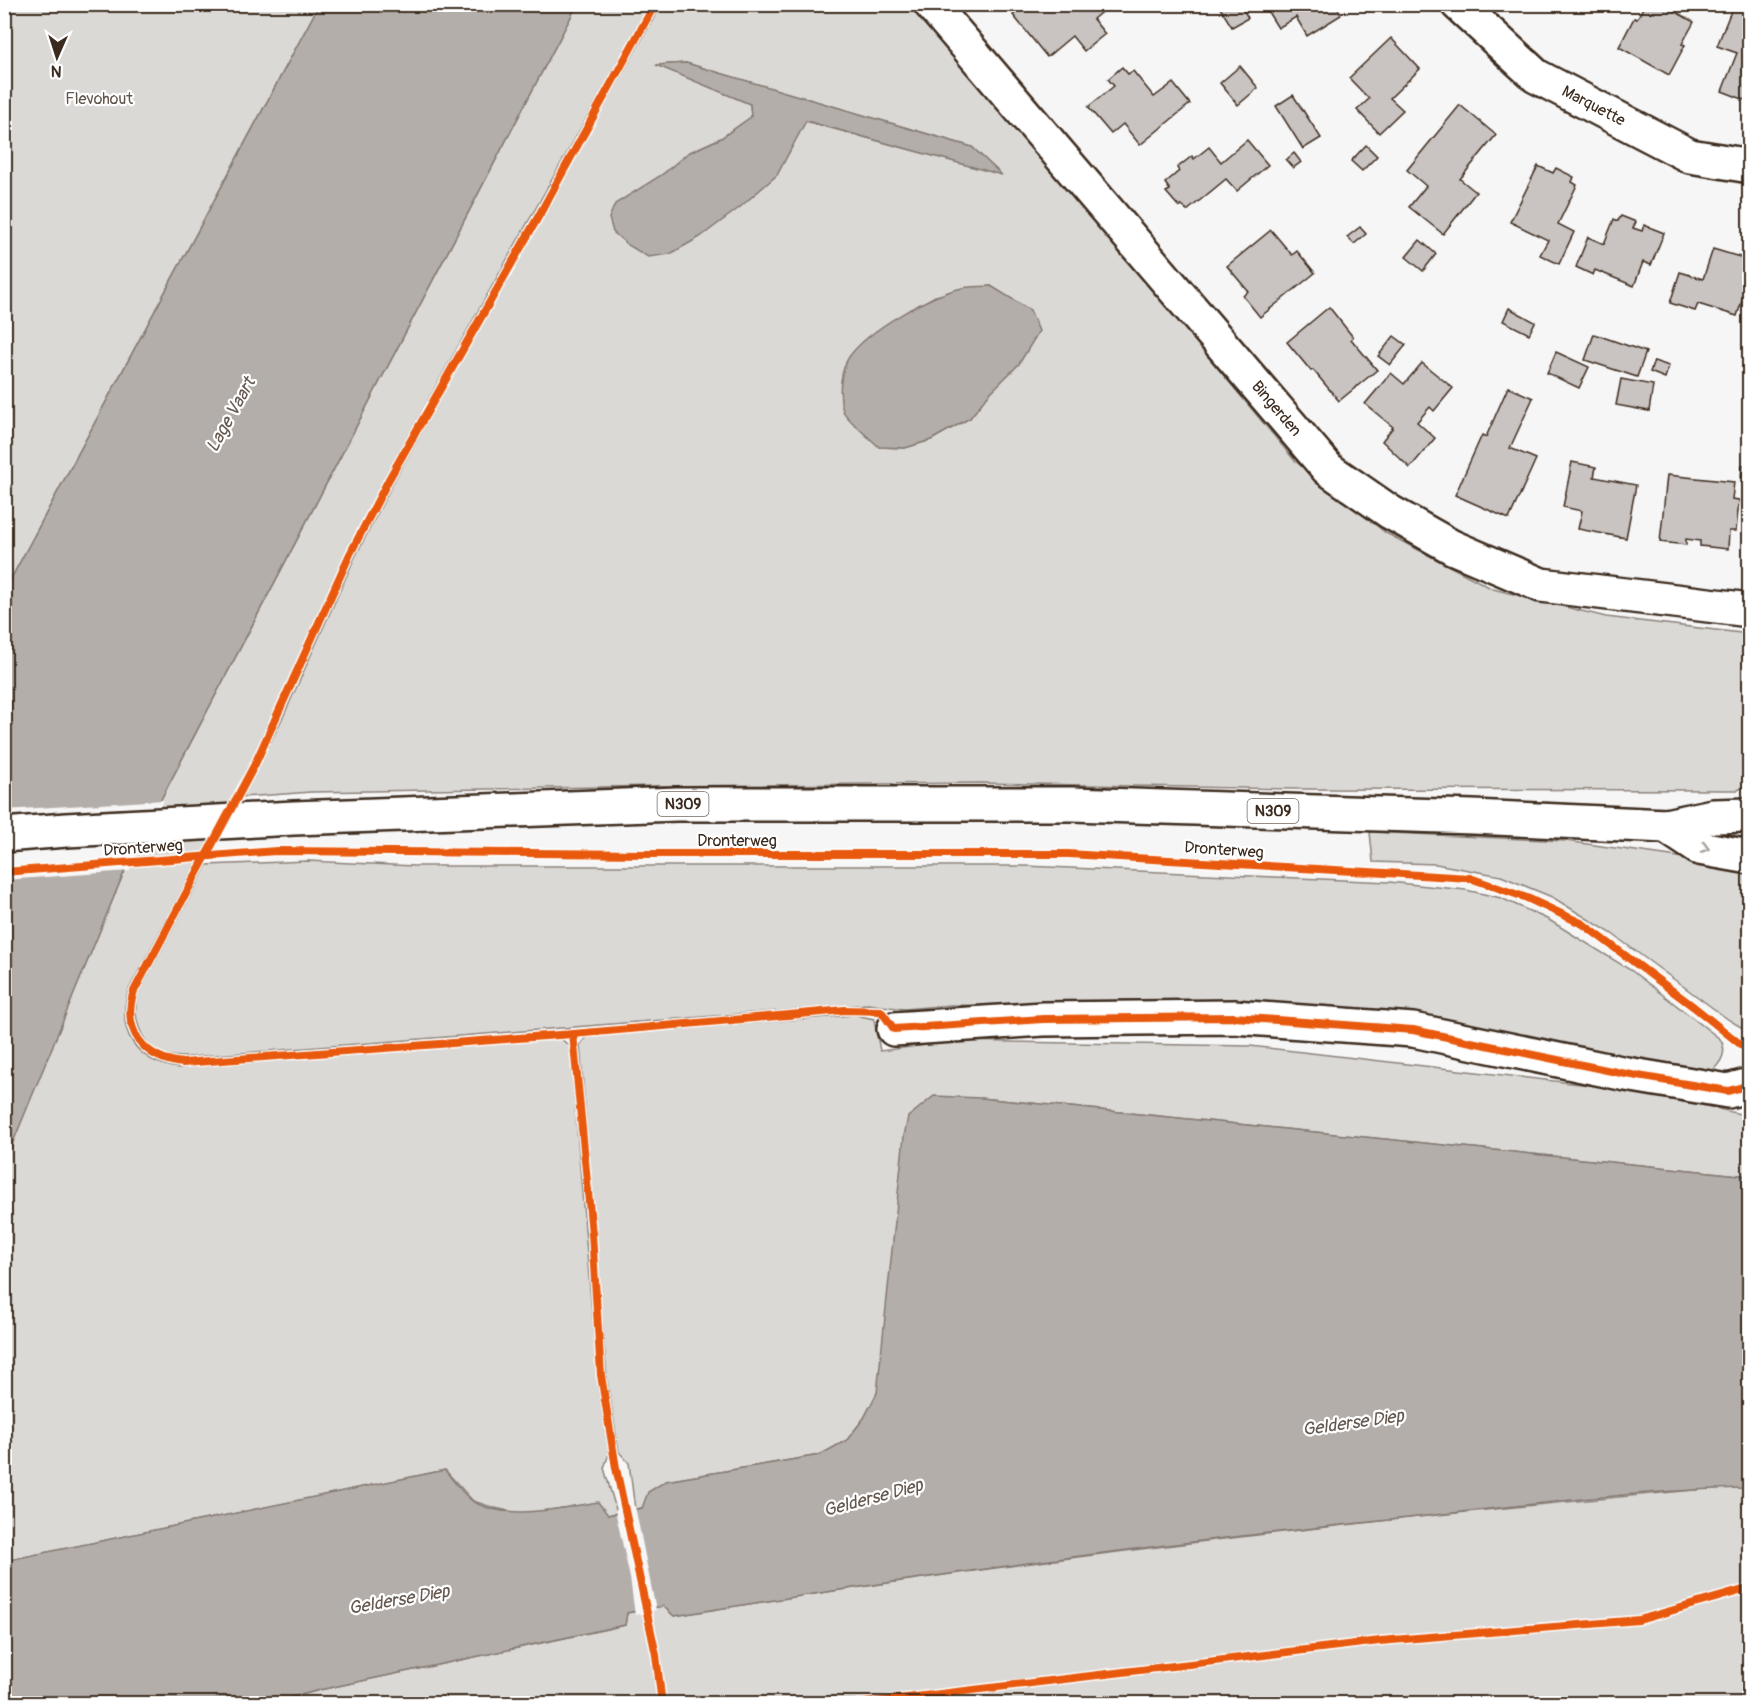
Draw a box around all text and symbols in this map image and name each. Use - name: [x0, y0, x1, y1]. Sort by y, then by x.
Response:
- north arrow: [27, 27, 87, 87]
- text: N: [50, 61, 62, 81]
- street label: Marquette: [1558, 81, 1629, 131]
- park label: Flevohout: [65, 89, 133, 109]
- water label: Lage Vaart: [201, 372, 262, 456]
- street label: Bingerden: [1247, 377, 1306, 441]
- road number: N309: [658, 792, 708, 816]
- road number: N309: [1248, 799, 1298, 823]
- street label: Dronterweg: [697, 831, 777, 851]
- street label: Dronterweg: [103, 835, 183, 861]
- street label: Dronterweg: [1184, 837, 1264, 863]
- one-way arrow: [1699, 841, 1710, 853]
- water label: Gelderse Diep: [1301, 1404, 1407, 1441]
- water label: Gelderse Diep: [821, 1473, 927, 1522]
- water label: Gelderse Diep: [347, 1580, 453, 1620]

